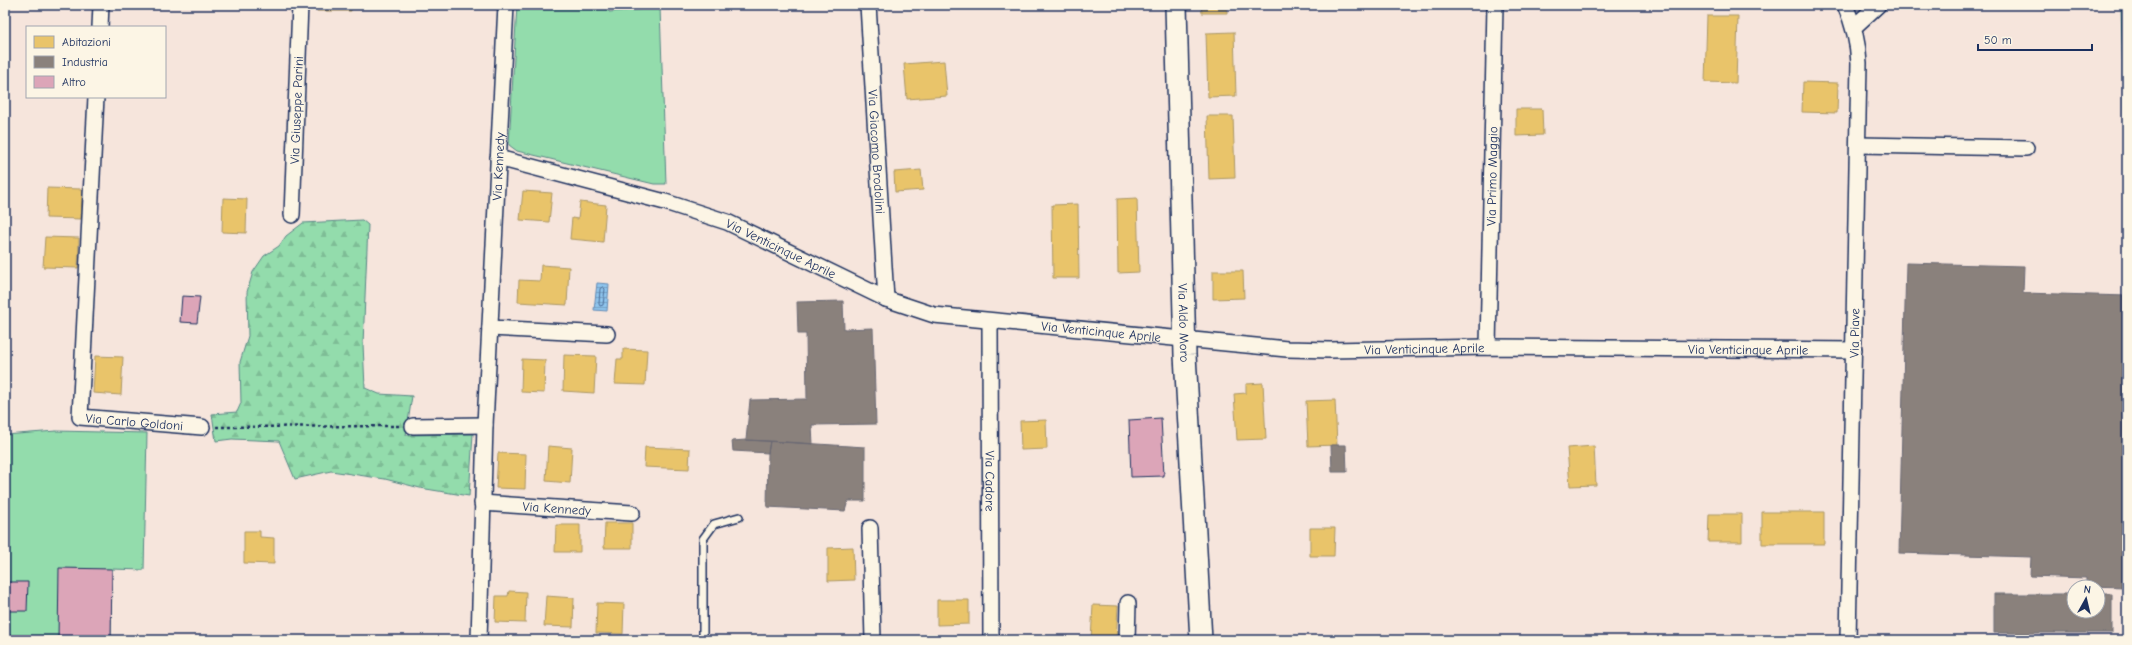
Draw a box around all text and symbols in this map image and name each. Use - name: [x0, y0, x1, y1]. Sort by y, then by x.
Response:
- legend: [26, 26, 166, 98]
- scale bar: [1978, 26, 2092, 52]
- text: 50 m: [1984, 33, 2012, 47]
- text: Abitazioni: [62, 35, 111, 49]
- text: Industria: [62, 55, 108, 69]
- street label: Via Giuseppe Parini: [287, 56, 306, 164]
- text: Altro: [62, 75, 86, 89]
- street label: Via Giacomo Brodolini: [865, 89, 888, 214]
- street label: Via Primo Maggio: [1483, 126, 1501, 226]
- street label: Via Kennedy: [489, 132, 508, 201]
- street label: Via Venticinque Aprile: [724, 216, 839, 282]
- street label: Via Aldo Moro: [1175, 283, 1192, 363]
- street label: Via Piave: [1847, 308, 1862, 358]
- street label: Via Venticinque Aprile: [1041, 318, 1162, 345]
- street label: Via Venticinque Aprile: [1364, 340, 1485, 357]
- street label: Via Venticinque Aprile: [1688, 342, 1809, 358]
- street label: Via Carlo Goldoni: [85, 410, 184, 433]
- street label: Via Cadore: [982, 451, 998, 512]
- street label: Via Kennedy: [522, 499, 592, 518]
- north arrow: [2066, 579, 2106, 619]
- text: N: [2083, 583, 2092, 597]

